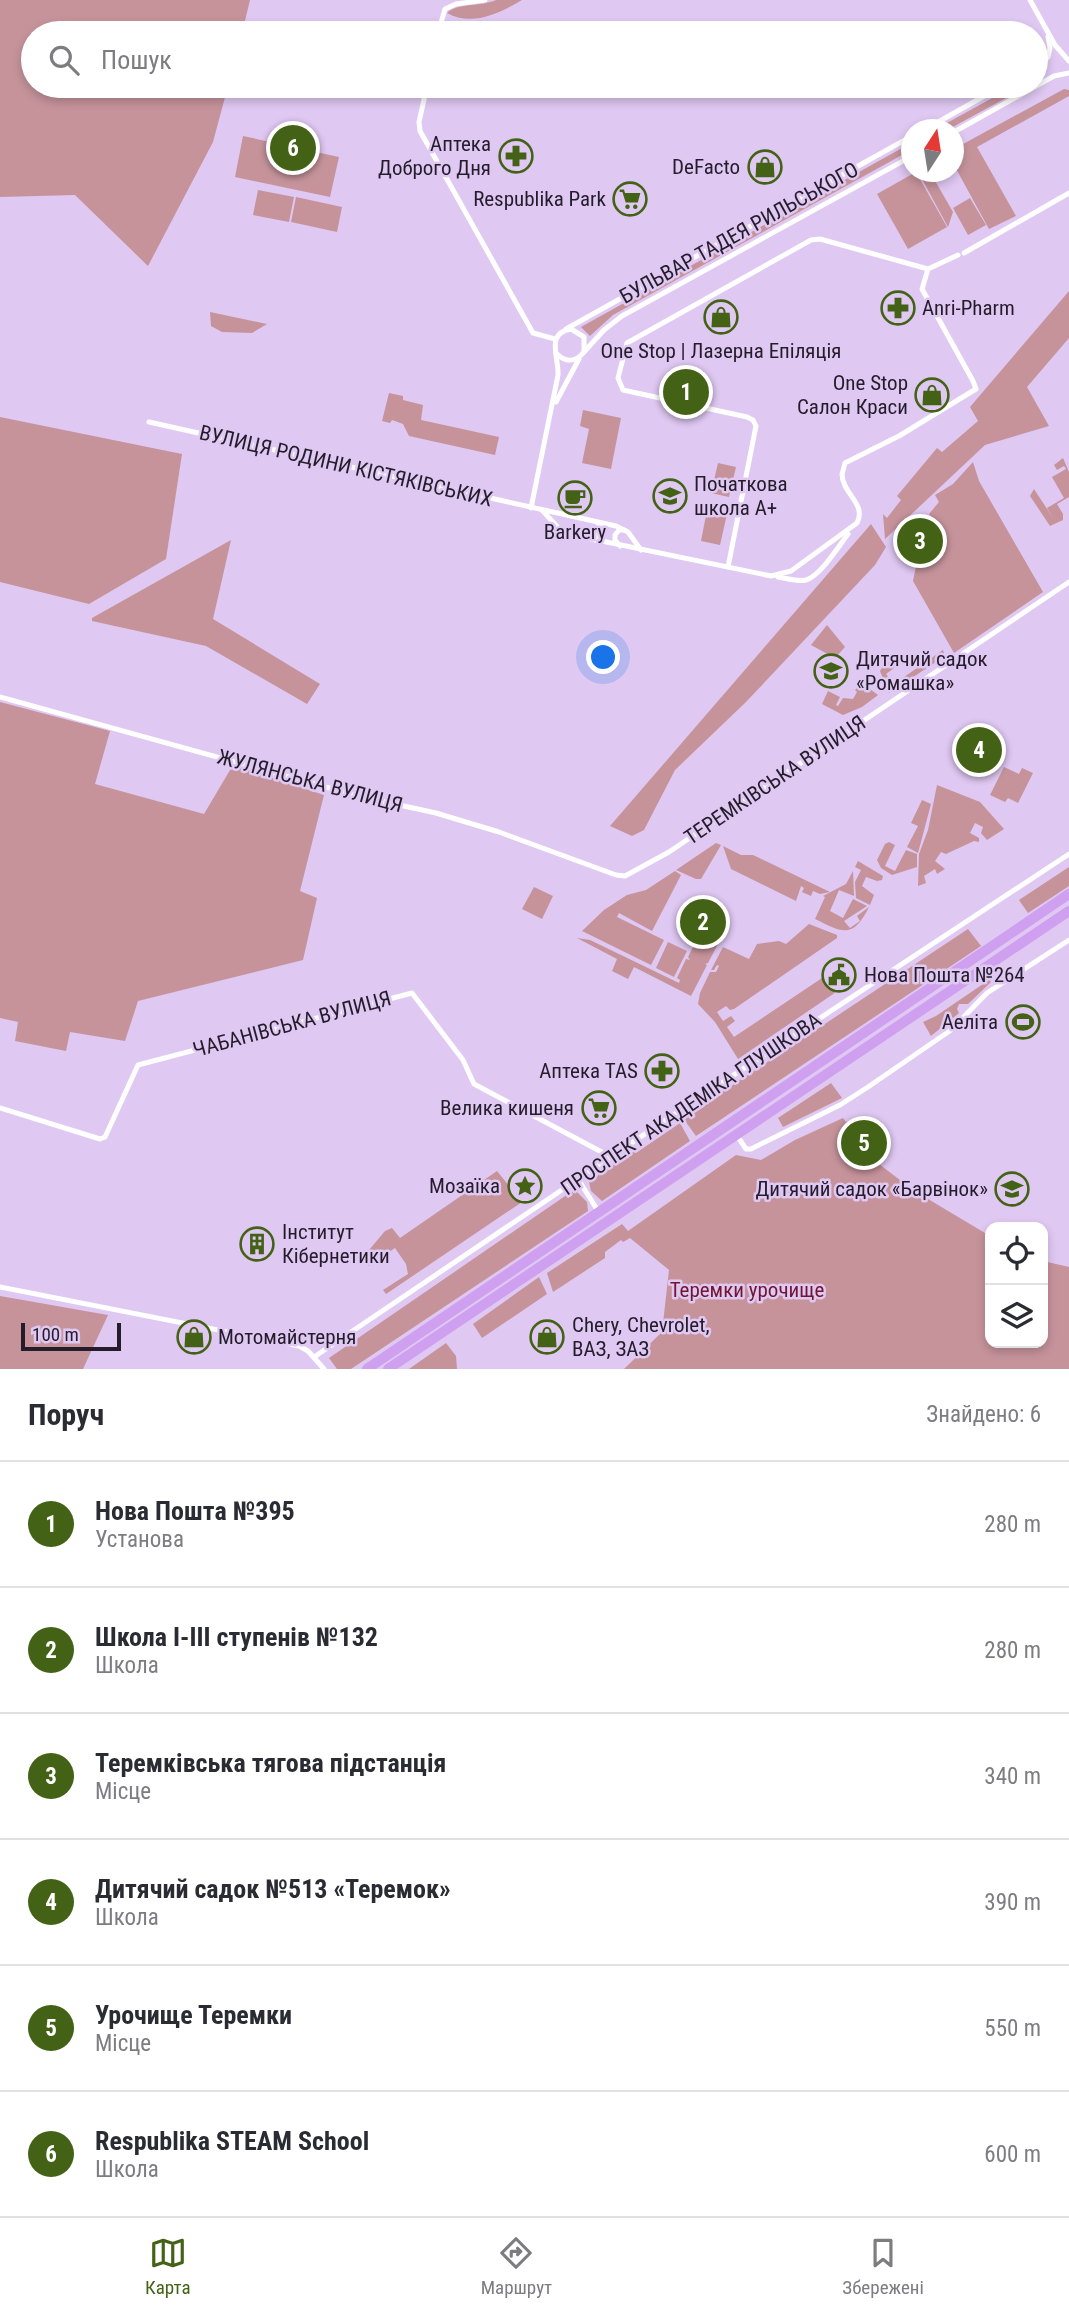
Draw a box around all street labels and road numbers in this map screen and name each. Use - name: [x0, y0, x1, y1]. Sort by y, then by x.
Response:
- street label: БУЛЬВАР ТАДЕЯ РИЛЬСЬКОГО: [616, 157, 862, 309]
- street label: ВУЛИЦЯ РОДИНИ КІСТЯКІВСЬКИХ: [197, 421, 495, 511]
- street label: ТЕРЕМКІВСЬКА ВУЛИЦЯ: [680, 710, 870, 850]
- street label: ЖУЛЯНСЬКА ВУЛИЦЯ: [215, 745, 405, 817]
- street label: ЧАБАНІВСЬКА ВУЛИЦЯ: [190, 986, 394, 1062]
- street label: ПРОСПЕКТ АКАДЕМІКА ГЛУШКОВА: [556, 1008, 826, 1200]

